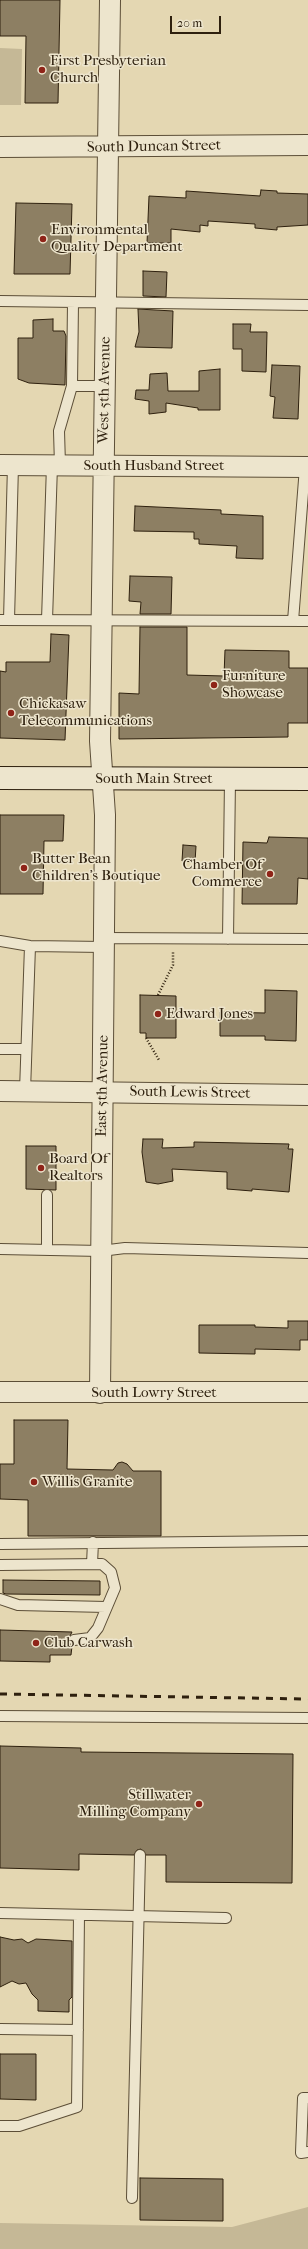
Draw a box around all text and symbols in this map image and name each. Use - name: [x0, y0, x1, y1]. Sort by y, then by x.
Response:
- scale bar: [172, 8, 223, 34]
- text: 20 m: [177, 16, 202, 30]
- place label: First Presbyterian Church: [50, 52, 166, 87]
- marker: First Presbyterian Church: [37, 65, 47, 75]
- street label: South Duncan Street: [87, 137, 221, 157]
- place label: Environmental Quality Department: [51, 221, 183, 256]
- marker: Environmental Quality Department: [38, 234, 48, 244]
- street label: West 5th Avenue: [95, 336, 115, 444]
- street label: South Husband Street: [84, 457, 224, 475]
- place label: Furniture Showcase: [222, 667, 286, 702]
- marker: Furniture Showcase: [209, 680, 219, 690]
- place label: Chickasaw Telecommunications: [19, 695, 152, 730]
- marker: Chickasaw Telecommunications: [6, 708, 16, 718]
- street label: South Main Street: [95, 770, 213, 788]
- place label: Butter Bean Children's Boutique: [32, 850, 160, 885]
- place label: Chamber Of Commerce: [182, 856, 262, 891]
- marker: Butter Bean Children's Boutique: [19, 863, 29, 873]
- marker: Chamber Of Commerce: [265, 869, 275, 879]
- place label: Edward Jones: [166, 1005, 253, 1023]
- marker: Edward Jones: [153, 1009, 163, 1019]
- street label: East 5th Avenue: [93, 1035, 113, 1137]
- street label: South Lewis Street: [129, 1083, 251, 1103]
- place label: Board Of Realtors: [49, 1150, 108, 1185]
- marker: Board Of Realtors: [36, 1163, 46, 1173]
- street label: South Lowry Street: [91, 1384, 217, 1402]
- place label: Willis Granite: [42, 1473, 132, 1491]
- marker: Willis Granite: [29, 1477, 39, 1487]
- place label: Club Carwash: [44, 1634, 133, 1652]
- marker: Club Carwash: [31, 1638, 41, 1648]
- place label: Stillwater Milling Company: [79, 1786, 191, 1821]
- marker: Stillwater Milling Company: [194, 1799, 204, 1809]

